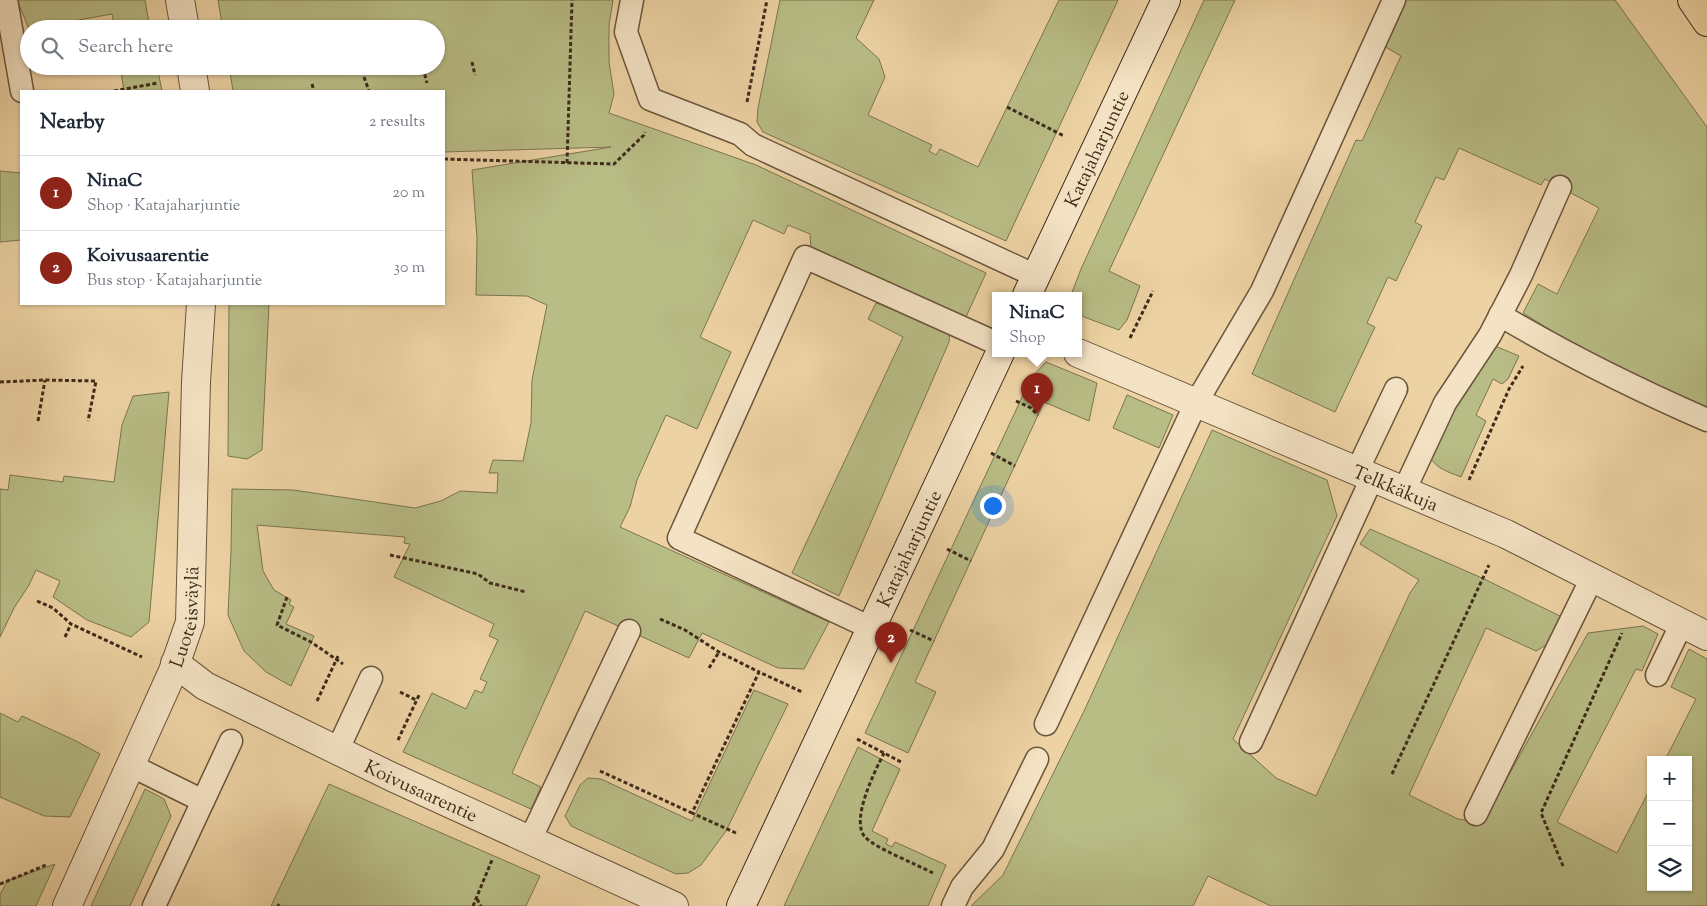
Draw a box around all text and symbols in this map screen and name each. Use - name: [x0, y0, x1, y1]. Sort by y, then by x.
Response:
- search box: [20, 20, 445, 75]
- icon: search: [38, 34, 66, 62]
- text: Search here: [78, 34, 173, 61]
- street label: Katajaharjuntie: [1059, 87, 1137, 212]
- text: Nearby: [40, 108, 105, 138]
- text: 2 results: [369, 111, 425, 134]
- text: NinaC: [87, 168, 143, 195]
- text: 1: [53, 182, 59, 205]
- text: 20 m: [392, 182, 425, 205]
- text: Shop · Katajaharjuntie: [87, 195, 240, 218]
- text: Koivusaarentie: [87, 243, 209, 270]
- text: 2: [52, 257, 60, 280]
- text: 30 m: [394, 257, 425, 280]
- text: Bus stop · Katajaharjuntie: [87, 270, 262, 293]
- popup: [992, 292, 1082, 357]
- text: NinaC: [1009, 300, 1065, 327]
- text: Shop: [1009, 327, 1045, 350]
- pin: 1: [1021, 373, 1053, 414]
- street label: Telkkäkuja: [1348, 460, 1442, 520]
- street label: Katajaharjuntie: [872, 486, 950, 612]
- your location: [980, 493, 1006, 519]
- street label: Luoteisväylä: [164, 566, 207, 672]
- pin: 2: [875, 622, 907, 663]
- street label: Koivusaarentie: [359, 755, 481, 830]
- map controls: [1647, 756, 1692, 891]
- button: +: [1647, 756, 1692, 801]
- button: −: [1647, 801, 1692, 846]
- button: layers: [1647, 846, 1692, 891]

